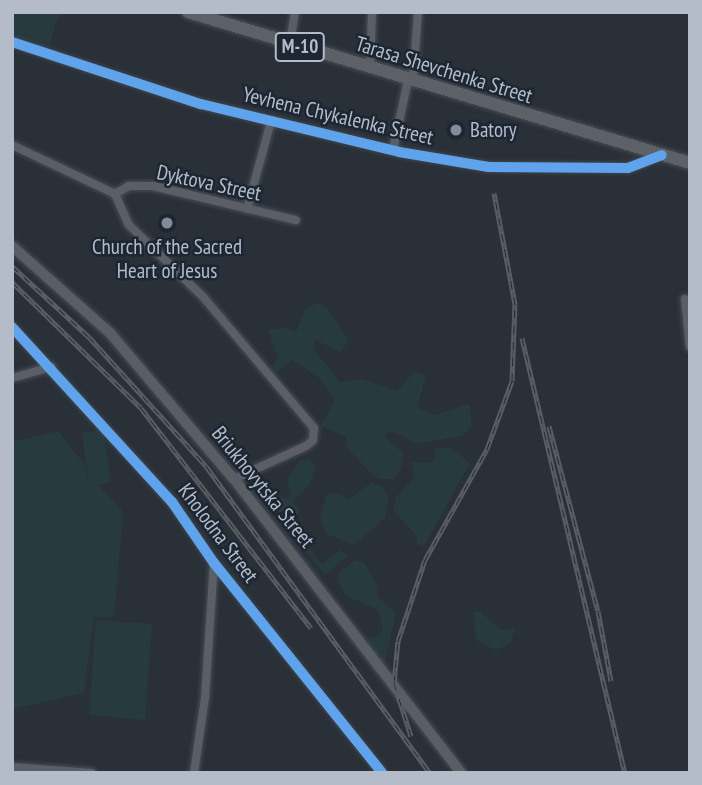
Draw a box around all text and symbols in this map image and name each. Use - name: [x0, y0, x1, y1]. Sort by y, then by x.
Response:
- street label: Tarasa Shevchenka Street: [352, 31, 536, 109]
- road number: М-10: [274, 32, 326, 62]
- street label: Yevhena Chykalenka Street: [240, 82, 436, 150]
- place label: Batory: [470, 117, 517, 143]
- marker: Batory: [448, 122, 464, 138]
- street label: Dyktova Street: [155, 160, 263, 206]
- marker: Church of the Sacred Heart of Jesus: [159, 215, 175, 231]
- place label: Church of the Sacred Heart of Jesus: [92, 234, 242, 284]
- street label: Briukhovytska Street: [206, 421, 320, 553]
- street label: Kholodna Street: [173, 479, 263, 587]

